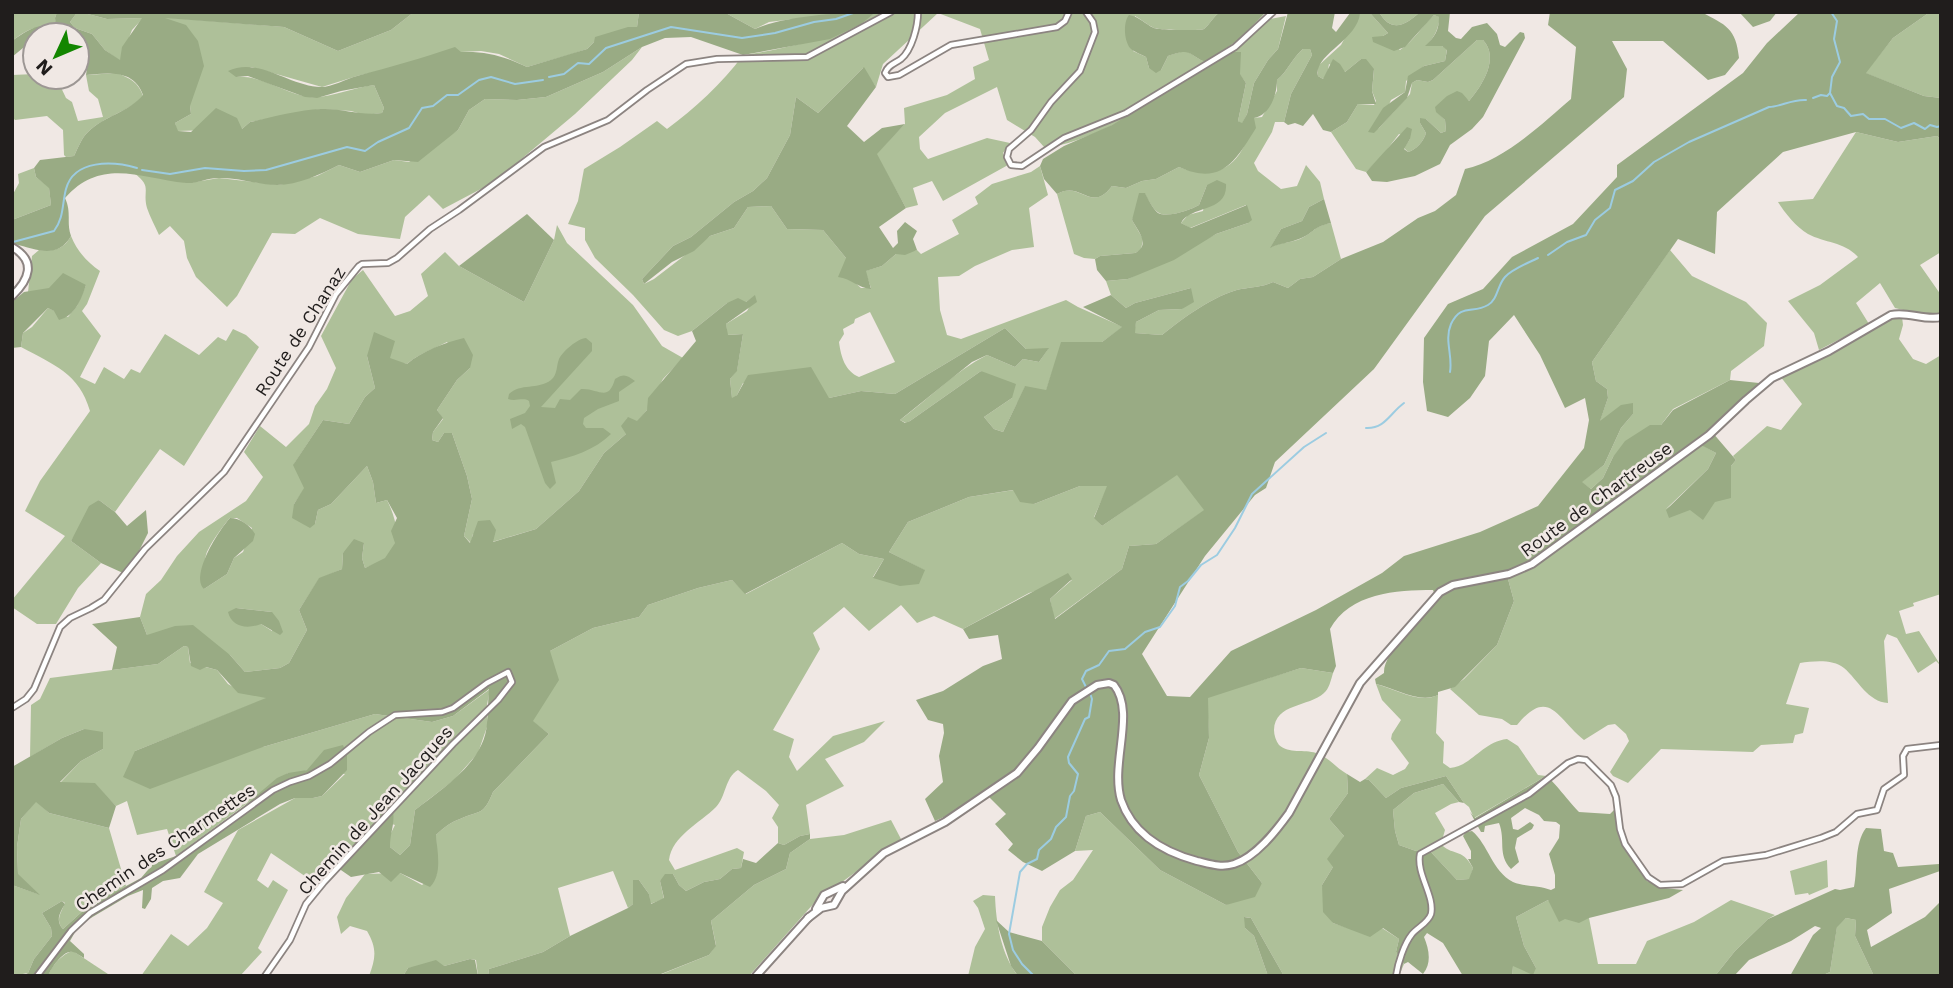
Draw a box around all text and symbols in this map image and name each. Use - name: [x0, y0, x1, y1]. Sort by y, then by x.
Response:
- north arrow: [21, 21, 91, 91]
- text: N: [31, 54, 57, 81]
- street label: Route de Chanaz: [250, 262, 350, 400]
- street label: Route de Chartreuse: [1516, 437, 1676, 561]
- street label: Chemin de Jean Jacques: [293, 721, 457, 899]
- street label: Chemin des Charmettes: [71, 779, 259, 915]

